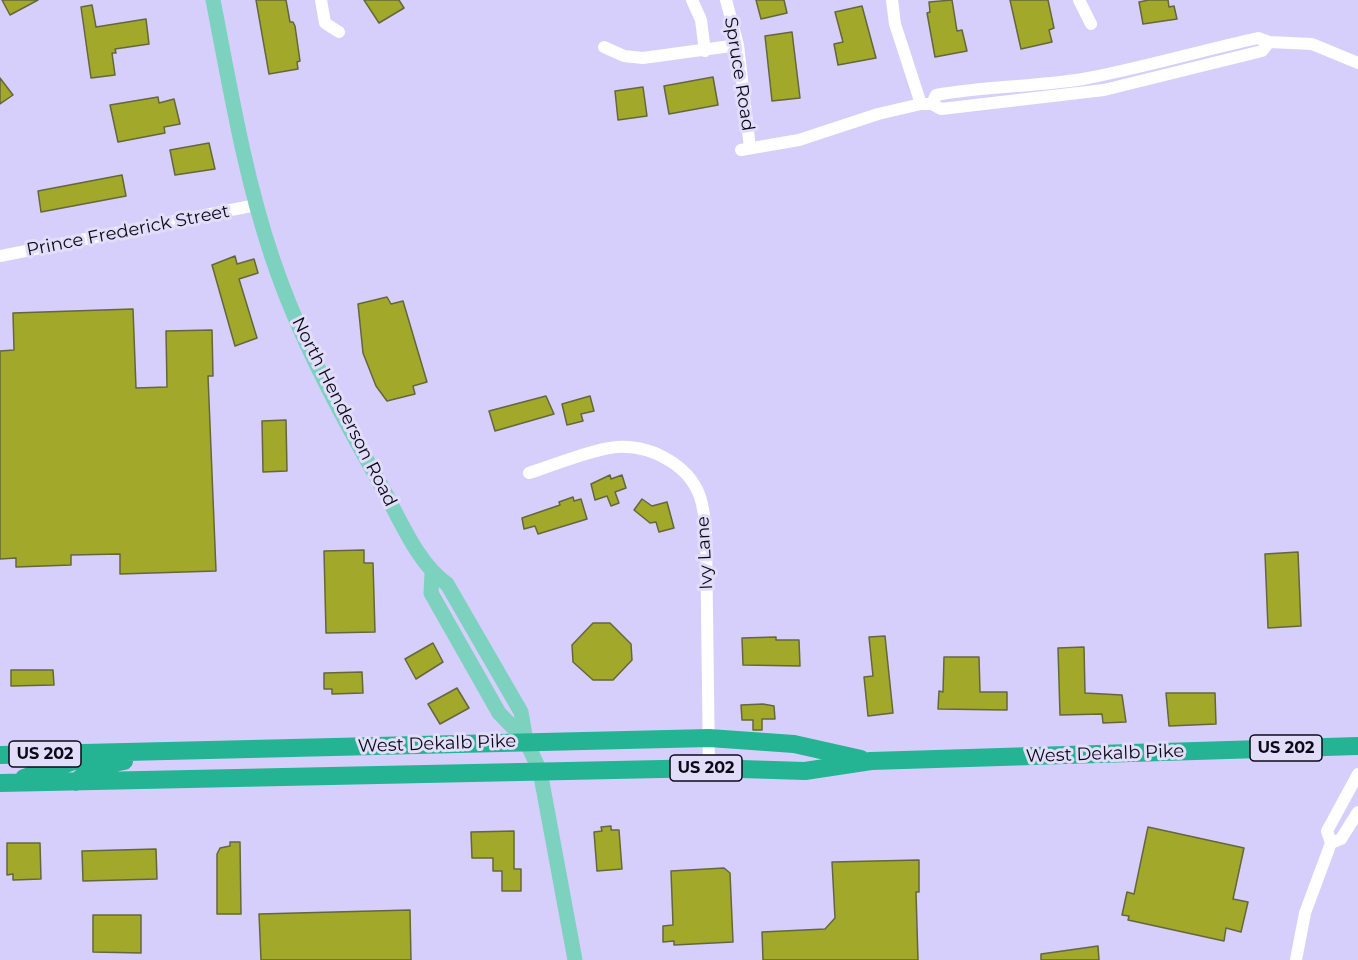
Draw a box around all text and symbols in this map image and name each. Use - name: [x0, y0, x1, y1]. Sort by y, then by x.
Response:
- street label: Spruce Road: [719, 15, 759, 133]
- street label: Prince Frederick Street: [25, 201, 231, 261]
- street label: North Henderson Road: [287, 314, 401, 510]
- street label: Ivy Lane: [692, 516, 718, 590]
- street label: West Dekalb Pike: [357, 730, 517, 758]
- road number: US 202: [1250, 735, 1322, 761]
- street label: West Dekalb Pike: [1025, 740, 1185, 768]
- road number: US 202: [9, 741, 81, 767]
- road number: US 202: [670, 755, 742, 781]

